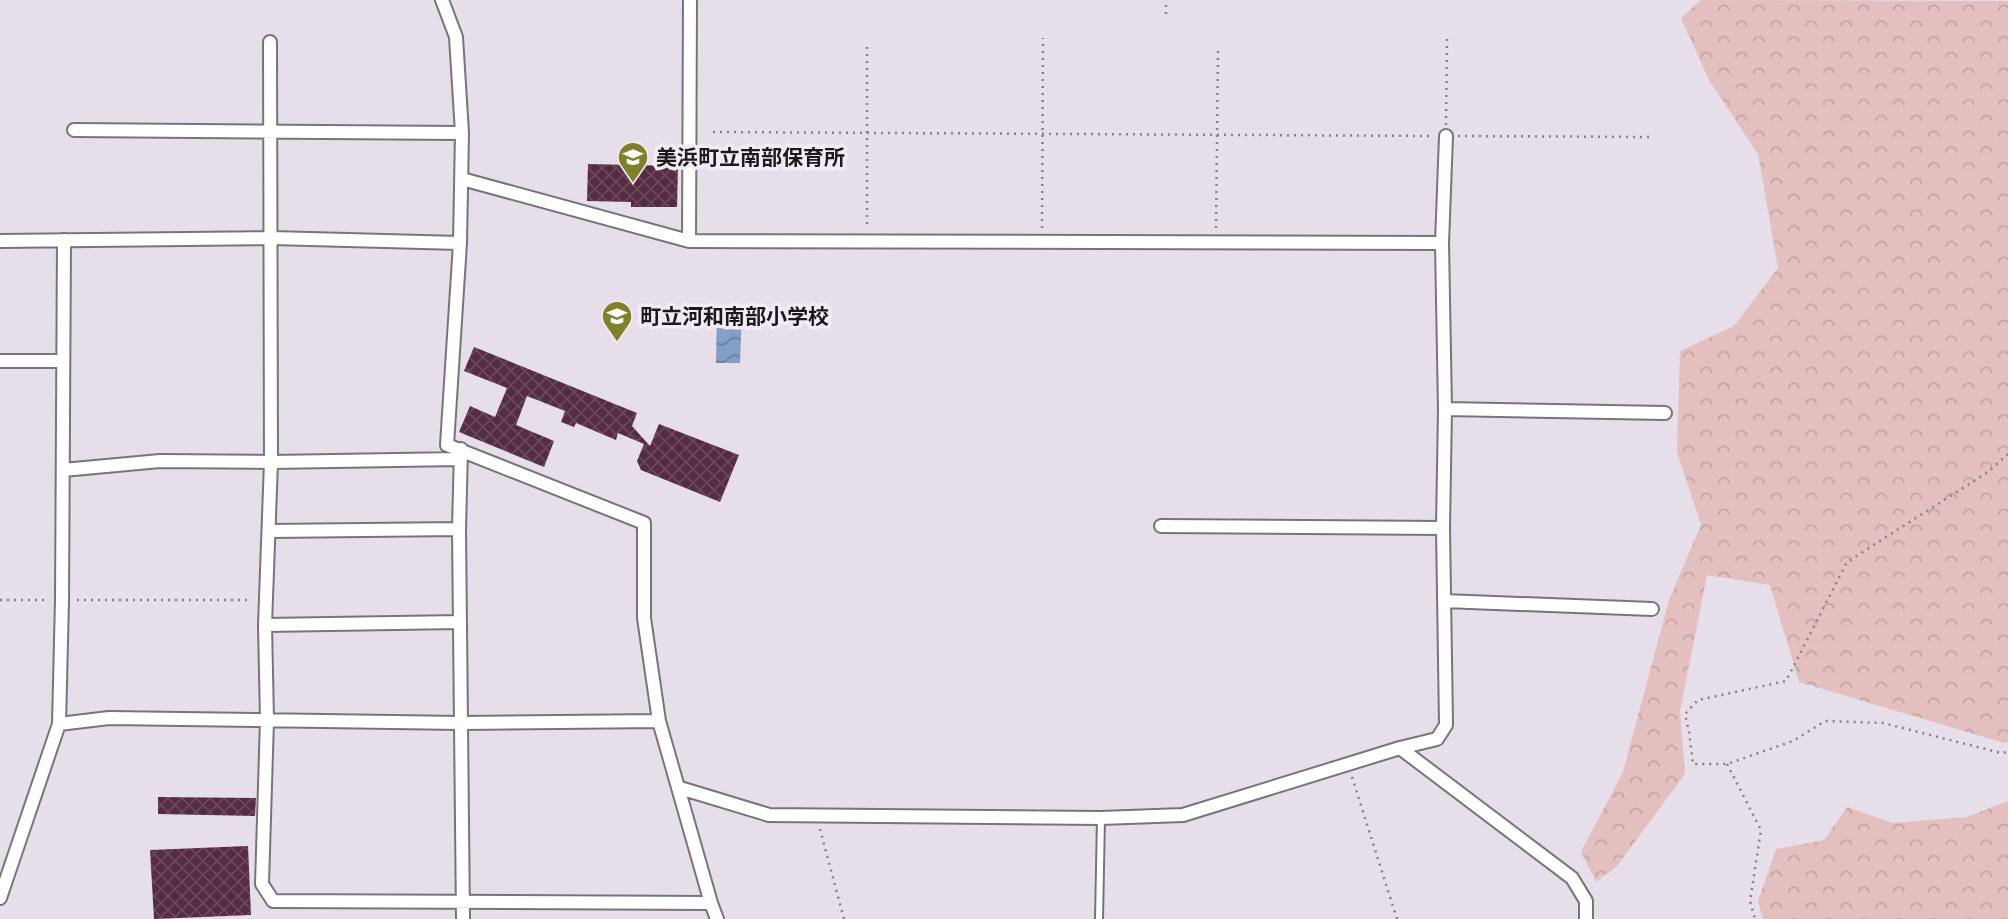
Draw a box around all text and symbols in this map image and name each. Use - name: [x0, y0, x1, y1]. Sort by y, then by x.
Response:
- school or university icon: 美浜町立南部保育所: [616, 140, 650, 184]
- place label: 美浜町立南部保育所: [656, 143, 845, 171]
- school or university icon: 町立河和南部小学校: [600, 299, 634, 343]
- place label: 町立河和南部小学校: [640, 302, 829, 330]

